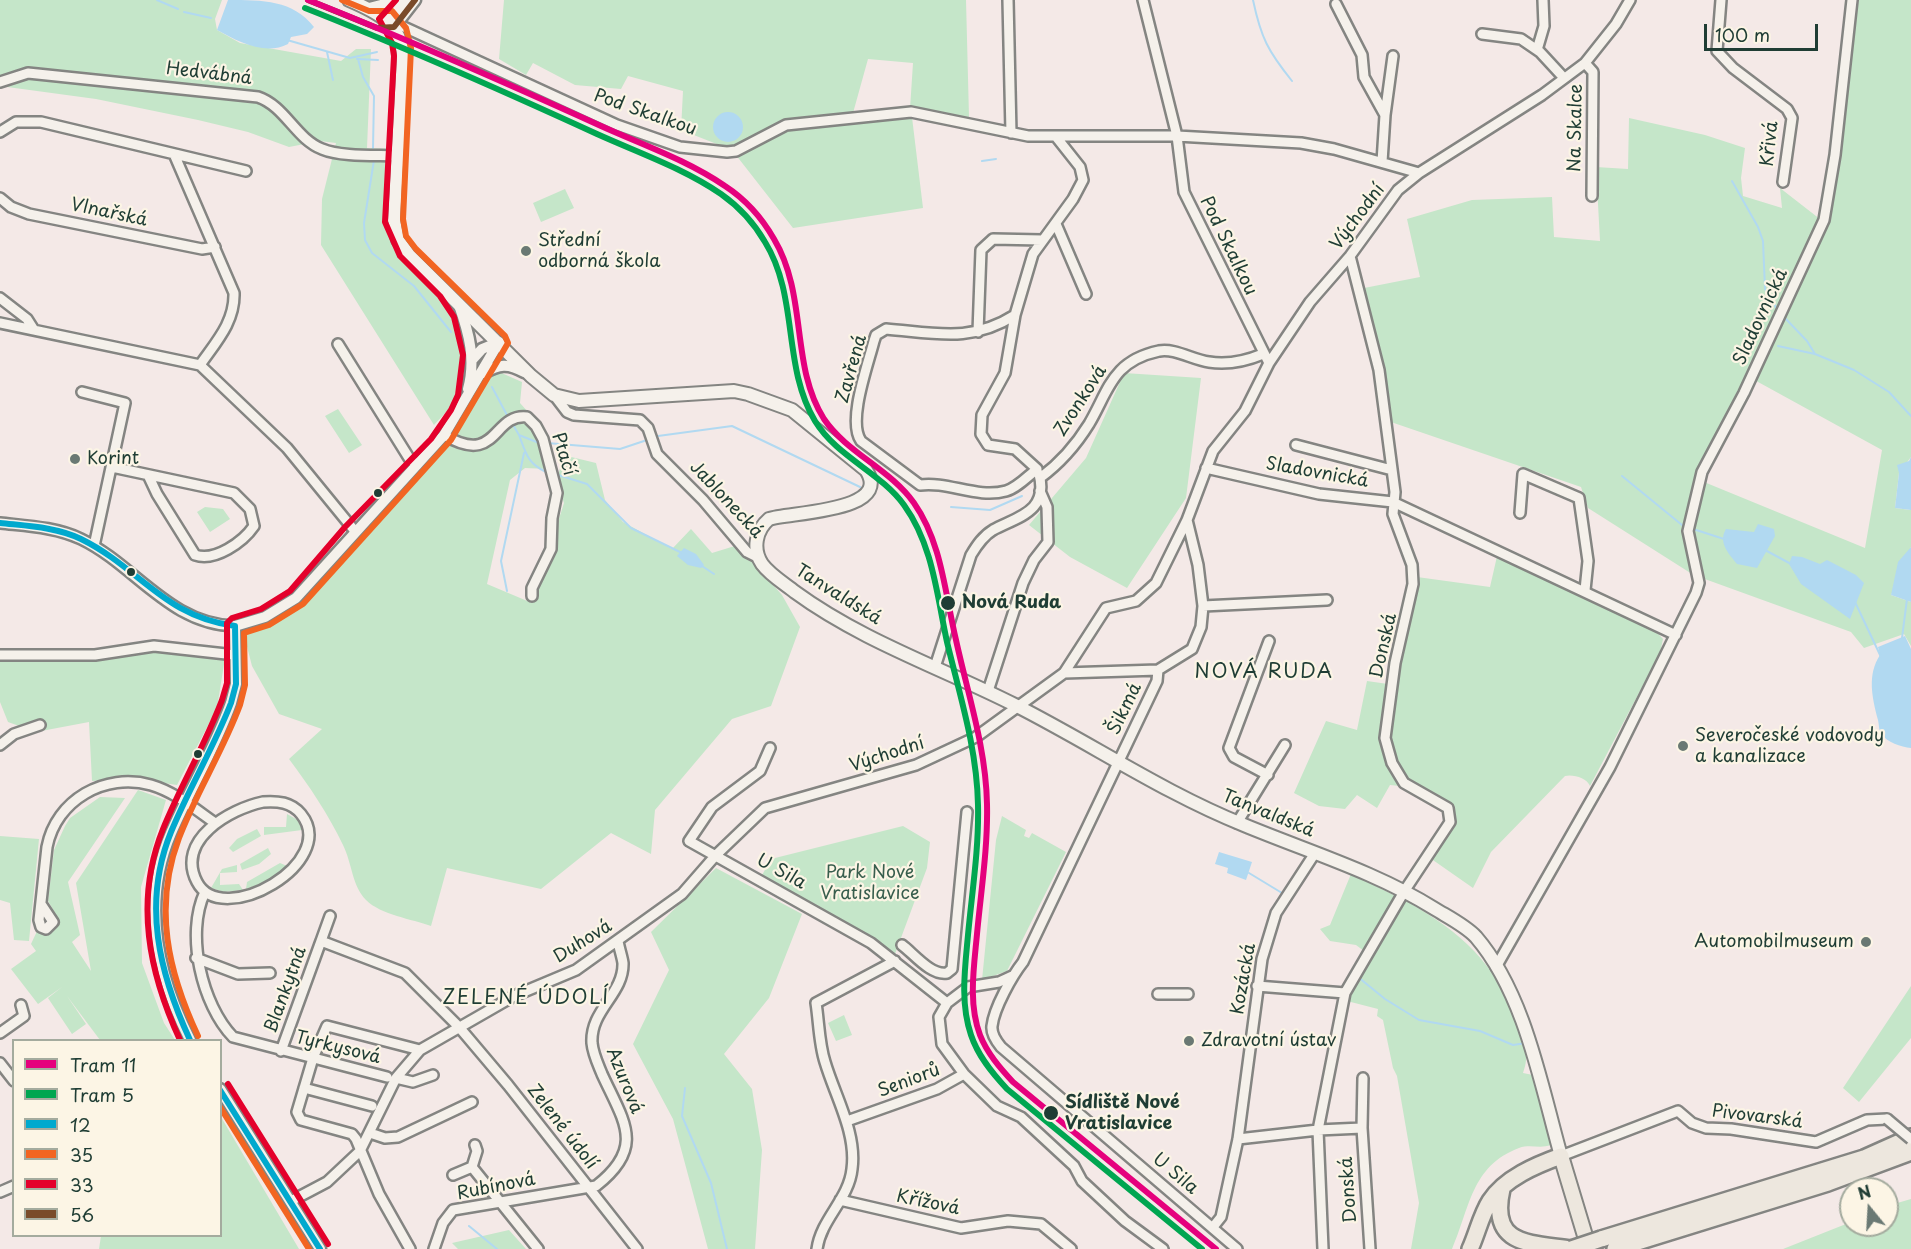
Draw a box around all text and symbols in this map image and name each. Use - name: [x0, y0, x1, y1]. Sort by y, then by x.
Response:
- scale bar: [1707, 12, 1821, 50]
- text: 100 m: [1715, 21, 1770, 48]
- street label: Hedvábná: [165, 58, 253, 90]
- street label: Na Skalce: [1564, 84, 1588, 172]
- street label: Pod Skalkou: [591, 85, 699, 141]
- street label: Křivá: [1757, 120, 1783, 168]
- street label: Východní: [1326, 180, 1390, 254]
- street label: Pod Skalkou: [1195, 193, 1261, 299]
- street label: Vlnařská: [69, 194, 149, 232]
- place label: Střední odborná škola: [538, 230, 660, 272]
- marker: Střední odborná škola: [519, 244, 533, 258]
- street label: Sladovnická: [1729, 265, 1793, 369]
- street label: Zavřená: [832, 332, 872, 406]
- street label: Zvonková: [1050, 362, 1112, 440]
- street label: Ptačí: [546, 430, 580, 478]
- place label: Korint: [87, 448, 139, 470]
- marker: Korint: [68, 452, 82, 466]
- street label: Sladovnická: [1264, 453, 1370, 493]
- street label: Jablonecká: [685, 457, 767, 543]
- unlabelled marker: [372, 487, 384, 499]
- street label: Tanvaldská: [791, 560, 885, 630]
- unlabelled marker: [125, 566, 137, 578]
- place label: Nová Ruda: [962, 592, 1061, 614]
- marker: Nová Ruda: [939, 594, 957, 612]
- street label: Donská: [1366, 611, 1402, 681]
- district label: NOVÁ RUDA: [1195, 660, 1333, 684]
- street label: Šikmá: [1103, 680, 1147, 738]
- place label: Severočeské vodovody a kanalizace: [1695, 725, 1884, 768]
- street label: Východní: [847, 733, 927, 777]
- marker: Severočeské vodovody a kanalizace: [1676, 739, 1690, 753]
- unlabelled marker: [192, 748, 204, 760]
- street label: Tanvaldská: [1219, 786, 1317, 842]
- street label: U Sila: [753, 850, 809, 894]
- park label: Park Nové Vratislavice: [820, 862, 920, 904]
- street label: Duhová: [550, 916, 616, 968]
- place label: Automobilmuseum: [1694, 931, 1854, 953]
- marker: Automobilmuseum: [1859, 935, 1873, 949]
- street label: Kozácká: [1227, 942, 1261, 1016]
- street label: Blankytná: [260, 944, 312, 1036]
- district label: ZELENÉ ÚDOLÍ: [442, 986, 610, 1010]
- street label: Tyrkysová: [293, 1027, 383, 1069]
- place label: Zdravotní ústav: [1201, 1030, 1336, 1052]
- marker: Zdravotní ústav: [1182, 1034, 1196, 1048]
- legend: [12, 1039, 222, 1237]
- street label: Azurová: [601, 1045, 647, 1117]
- text: Tram 11: [70, 1051, 136, 1078]
- street label: Seniorů: [875, 1059, 943, 1103]
- street label: Zelené údolí: [522, 1080, 602, 1174]
- text: Tram 5: [70, 1081, 134, 1108]
- place label: Sídliště Nové Vratislavice: [1065, 1092, 1180, 1134]
- street label: Pivovarská: [1710, 1101, 1804, 1133]
- marker: Sídliště Nové Vratislavice: [1042, 1104, 1060, 1122]
- text: 12: [70, 1111, 91, 1138]
- text: 35: [70, 1141, 93, 1168]
- street label: U Sila: [1148, 1149, 1202, 1199]
- street label: Donská: [1336, 1156, 1362, 1224]
- street label: Rubínová: [455, 1169, 537, 1205]
- text: 33: [70, 1171, 94, 1198]
- north arrow: [1839, 1177, 1899, 1237]
- text: N: [1854, 1178, 1874, 1205]
- street label: Křížová: [894, 1186, 962, 1220]
- text: 56: [70, 1201, 94, 1228]

